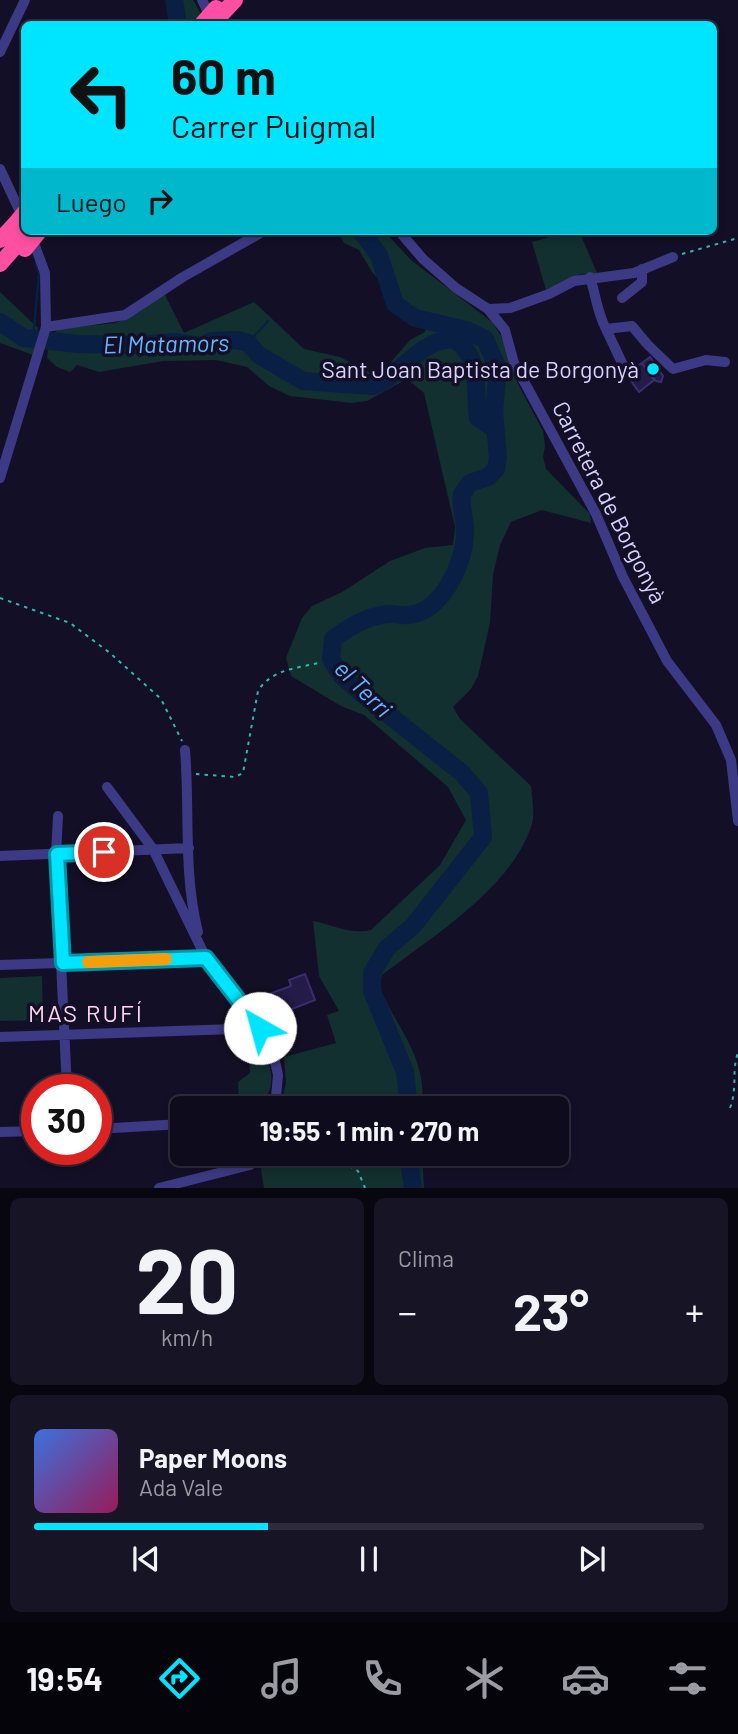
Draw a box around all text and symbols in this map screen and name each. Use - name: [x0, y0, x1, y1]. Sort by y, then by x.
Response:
- text: 60 m: [171, 46, 276, 105]
- icon: left: [56, 49, 147, 140]
- text: Carrer Puigmal: [171, 106, 376, 144]
- icon: right: [141, 182, 179, 220]
- text: Luego: [56, 186, 127, 217]
- water label: El Matamors: [103, 327, 229, 359]
- place label: Sant Joan Baptista de Borgonyà: [322, 355, 639, 383]
- marker: Sant Joan Baptista de Borgonyà: [645, 361, 661, 377]
- street label: Carretera de Borgonyà: [547, 396, 673, 608]
- water label: el Terri: [329, 653, 399, 723]
- pin: [74, 822, 134, 882]
- icon: arrive: [85, 833, 123, 871]
- position arrow: [223, 991, 297, 1065]
- district label: MAS RUFÍ: [28, 998, 144, 1027]
- speed limit sign: 30: [21, 1074, 112, 1165]
- text: 19:55 · 1 min · 270 m: [260, 1115, 479, 1146]
- text: 20: [136, 1223, 238, 1332]
- text: Clima: [398, 1244, 454, 1272]
- text: 23°: [513, 1279, 589, 1341]
- text: −: [398, 1288, 417, 1334]
- text: +: [685, 1288, 704, 1334]
- text: km/h: [161, 1323, 213, 1351]
- text: Paper Moons: [139, 1442, 287, 1473]
- text: Ada Vale: [139, 1473, 223, 1501]
- icon: previous: [127, 1540, 165, 1578]
- icon: pause: [350, 1540, 388, 1578]
- icon: next: [573, 1540, 611, 1578]
- icon: directions: [155, 1654, 204, 1703]
- icon: music: [257, 1654, 306, 1703]
- icon: phone: [358, 1654, 407, 1703]
- icon: climate: [460, 1654, 509, 1703]
- icon: car: [561, 1654, 610, 1703]
- icon: filters: [663, 1654, 712, 1703]
- text: 19:54: [26, 1659, 103, 1697]

